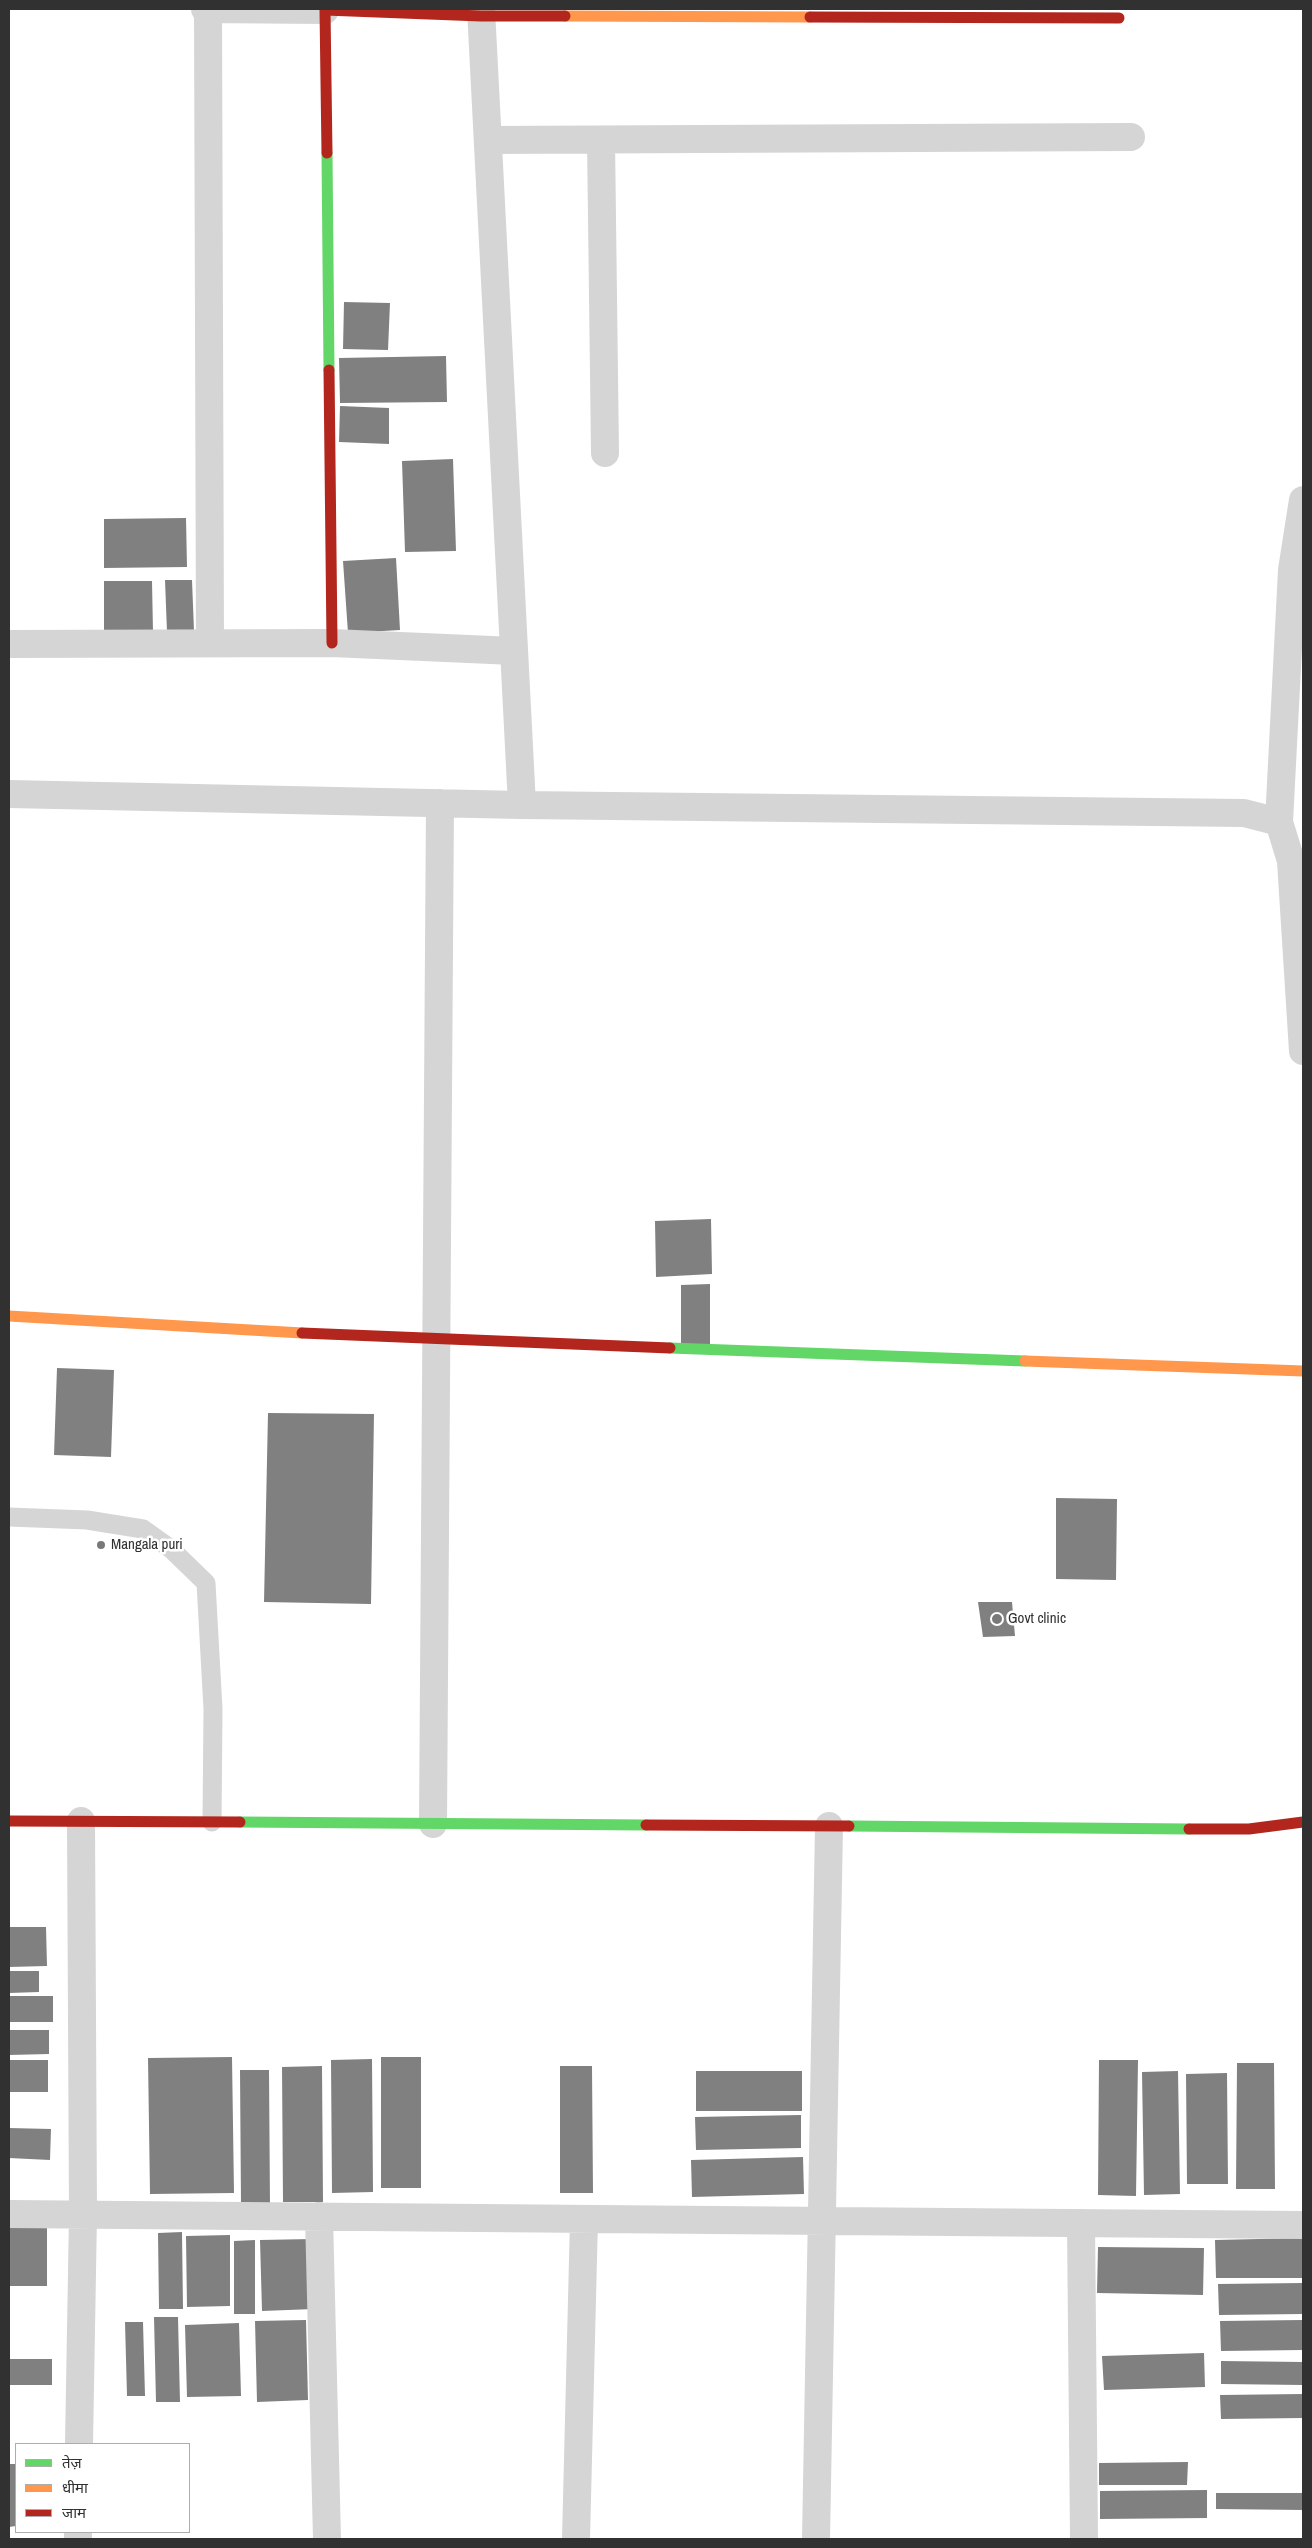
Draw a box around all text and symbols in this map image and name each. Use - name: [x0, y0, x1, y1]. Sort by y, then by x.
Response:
- place label: Mangala puri: [111, 1536, 183, 1554]
- marker: Mangala puri: [95, 1539, 107, 1551]
- place label: Govt clinic: [1008, 1610, 1066, 1628]
- marker: Govt clinic: [990, 1612, 1004, 1626]
- legend: [15, 2443, 190, 2533]
- text: तेज़: [62, 2452, 82, 2473]
- text: धीमा: [62, 2477, 88, 2498]
- text: जाम: [62, 2502, 86, 2523]

